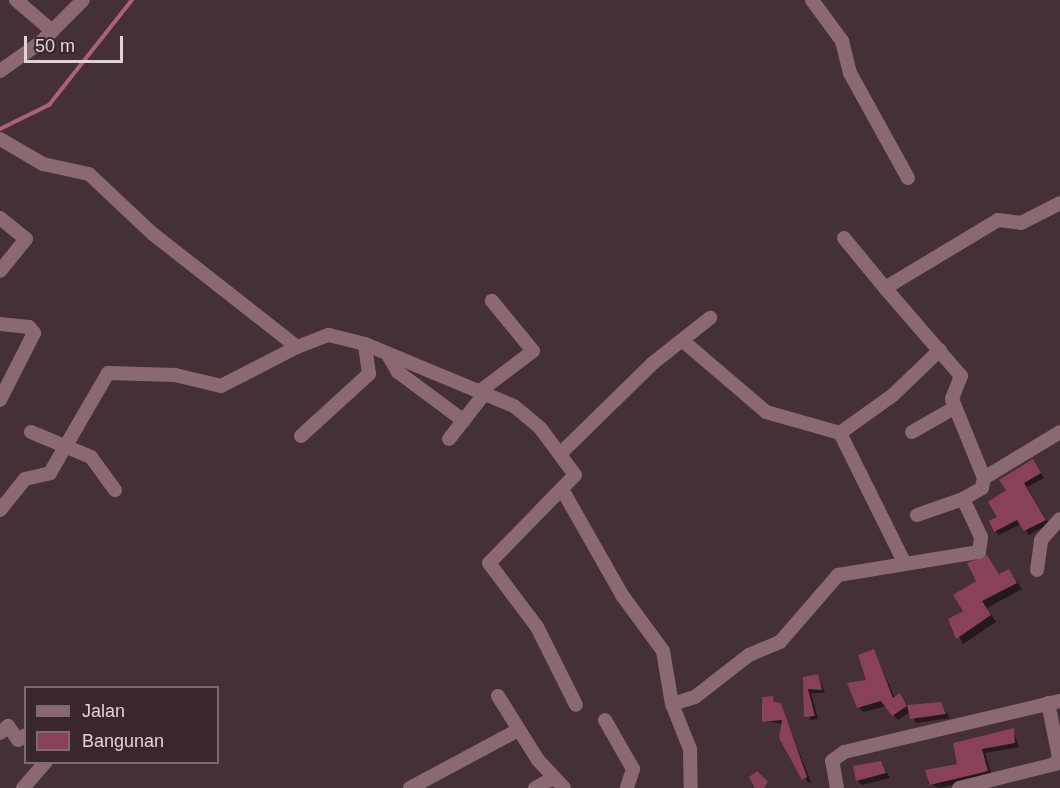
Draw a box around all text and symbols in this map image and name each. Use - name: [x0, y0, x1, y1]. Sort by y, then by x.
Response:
- scale bar: [27, 24, 126, 62]
- text: 50 m: [35, 36, 75, 56]
- legend: [24, 686, 219, 764]
- text: Jalan: [82, 701, 125, 721]
- text: Bangunan: [82, 731, 164, 751]

